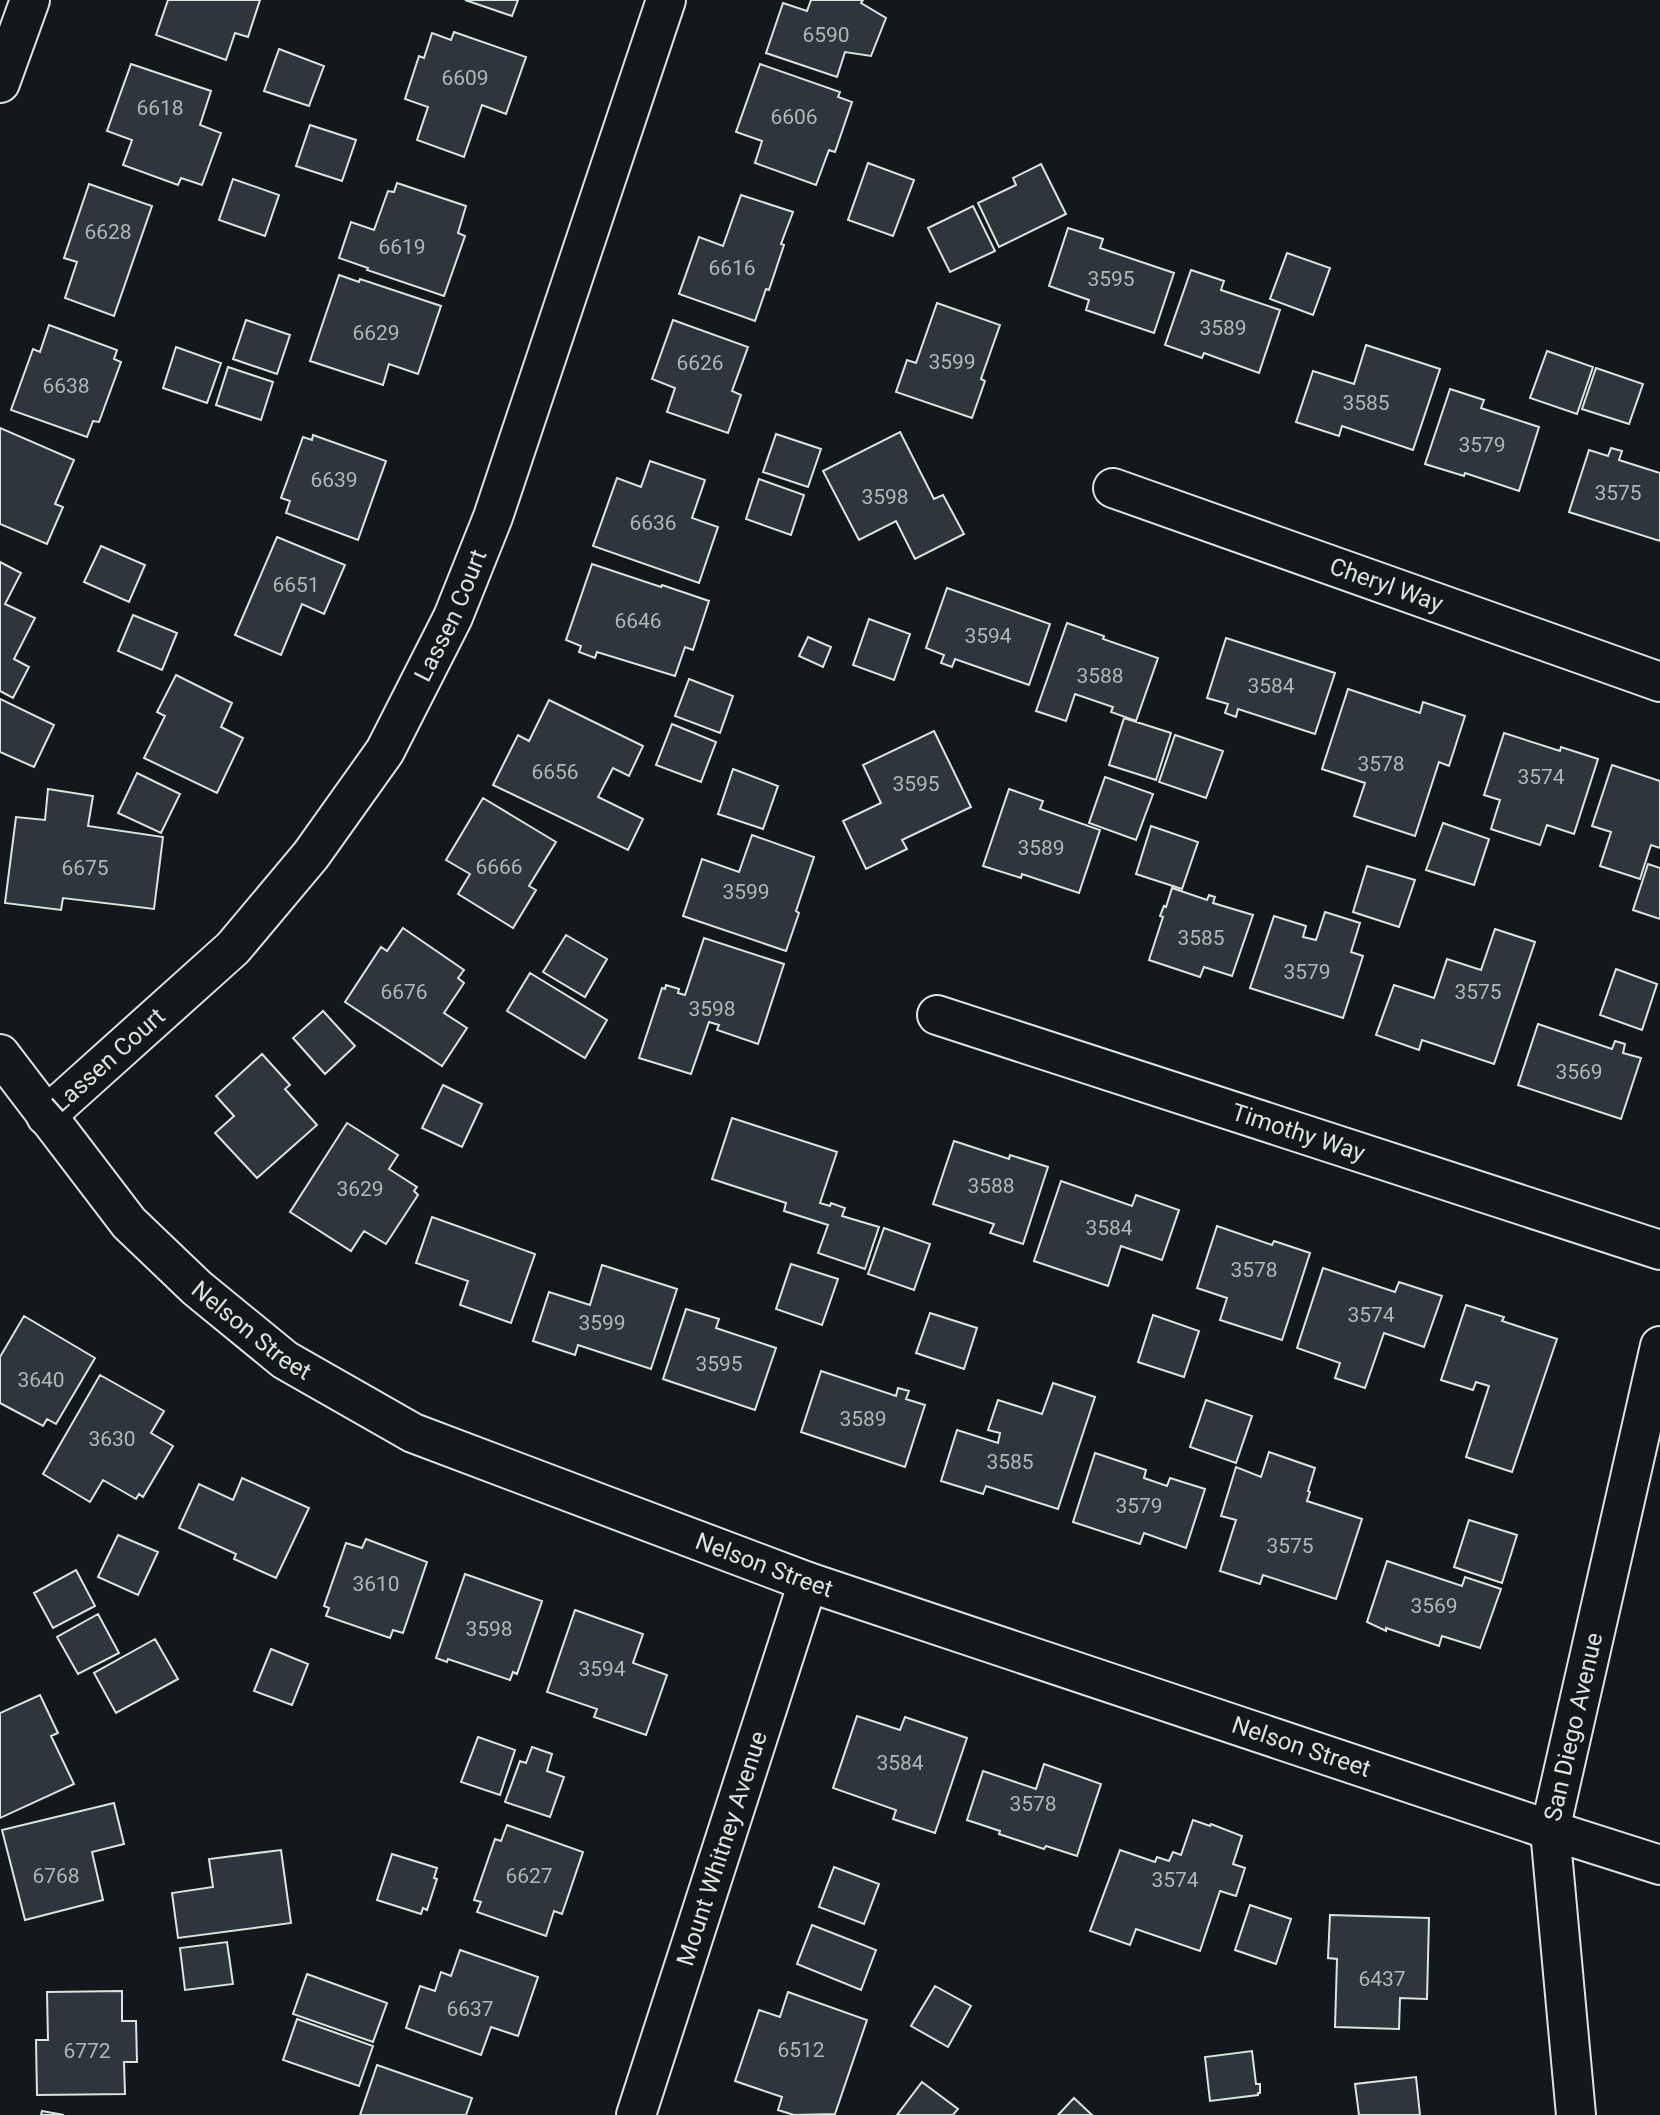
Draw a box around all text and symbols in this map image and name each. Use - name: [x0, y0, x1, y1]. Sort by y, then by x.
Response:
- house number: 6590: [802, 23, 850, 47]
- house number: 6609: [441, 66, 489, 90]
- house number: 6618: [136, 96, 184, 120]
- house number: 6606: [770, 105, 818, 129]
- house number: 6628: [84, 220, 132, 244]
- house number: 6619: [378, 235, 426, 259]
- house number: 6616: [708, 256, 756, 280]
- house number: 3595: [1087, 267, 1135, 291]
- house number: 3589: [1199, 316, 1247, 340]
- house number: 6629: [352, 321, 400, 345]
- house number: 3599: [928, 350, 976, 374]
- house number: 6626: [676, 351, 724, 375]
- house number: 6638: [42, 374, 90, 398]
- house number: 3585: [1342, 391, 1390, 415]
- house number: 3579: [1458, 433, 1506, 457]
- house number: 6639: [310, 468, 358, 492]
- house number: 3575: [1594, 481, 1642, 505]
- house number: 3598: [861, 485, 909, 509]
- house number: 6636: [629, 511, 677, 535]
- street label: Lassen Court: [409, 546, 493, 686]
- street label: Cheryl Way: [1326, 552, 1447, 618]
- house number: 6651: [272, 573, 320, 597]
- house number: 6646: [614, 609, 662, 633]
- house number: 3594: [964, 624, 1012, 648]
- house number: 3588: [1076, 664, 1124, 688]
- house number: 3584: [1247, 674, 1295, 698]
- house number: 3578: [1357, 752, 1405, 776]
- house number: 6656: [531, 760, 579, 784]
- house number: 3574: [1517, 765, 1565, 789]
- house number: 3595: [892, 772, 940, 796]
- house number: 3589: [1017, 836, 1065, 860]
- house number: 6666: [475, 855, 523, 879]
- house number: 6675: [61, 856, 109, 880]
- house number: 3599: [722, 880, 770, 904]
- house number: 3585: [1177, 926, 1225, 950]
- house number: 3579: [1283, 960, 1331, 984]
- house number: 6676: [380, 980, 428, 1004]
- house number: 3575: [1454, 980, 1502, 1004]
- house number: 3598: [688, 997, 736, 1021]
- street label: Lassen Court: [46, 1002, 171, 1118]
- house number: 3569: [1555, 1060, 1603, 1084]
- street label: Timothy Way: [1228, 1098, 1369, 1167]
- house number: 3588: [967, 1174, 1015, 1198]
- house number: 3629: [336, 1177, 384, 1201]
- house number: 3584: [1085, 1216, 1133, 1240]
- house number: 3578: [1230, 1258, 1278, 1282]
- street label: Nelson Street: [186, 1275, 316, 1386]
- house number: 3574: [1347, 1303, 1395, 1327]
- house number: 3599: [578, 1311, 626, 1335]
- house number: 3595: [695, 1352, 743, 1376]
- house number: 3640: [17, 1368, 65, 1392]
- house number: 3589: [839, 1407, 887, 1431]
- house number: 3630: [88, 1427, 136, 1451]
- house number: 3585: [986, 1450, 1034, 1474]
- house number: 3579: [1115, 1494, 1163, 1518]
- street label: Nelson Street: [692, 1527, 837, 1603]
- house number: 3575: [1266, 1534, 1314, 1558]
- house number: 3610: [352, 1572, 400, 1596]
- house number: 3569: [1410, 1594, 1458, 1618]
- house number: 3598: [465, 1617, 513, 1641]
- street label: San Diego Avenue: [1538, 1630, 1608, 1824]
- house number: 3594: [578, 1657, 626, 1681]
- street label: Nelson Street: [1228, 1711, 1374, 1783]
- street label: Mount Whitney Avenue: [671, 1728, 773, 1969]
- house number: 3584: [876, 1751, 924, 1775]
- house number: 3578: [1009, 1792, 1057, 1816]
- house number: 6768: [32, 1864, 80, 1888]
- house number: 6627: [505, 1864, 553, 1888]
- house number: 3574: [1151, 1868, 1199, 1892]
- house number: 6437: [1358, 1967, 1406, 1991]
- house number: 6637: [446, 1997, 494, 2021]
- house number: 6512: [777, 2038, 825, 2062]
- house number: 6772: [63, 2039, 111, 2063]

